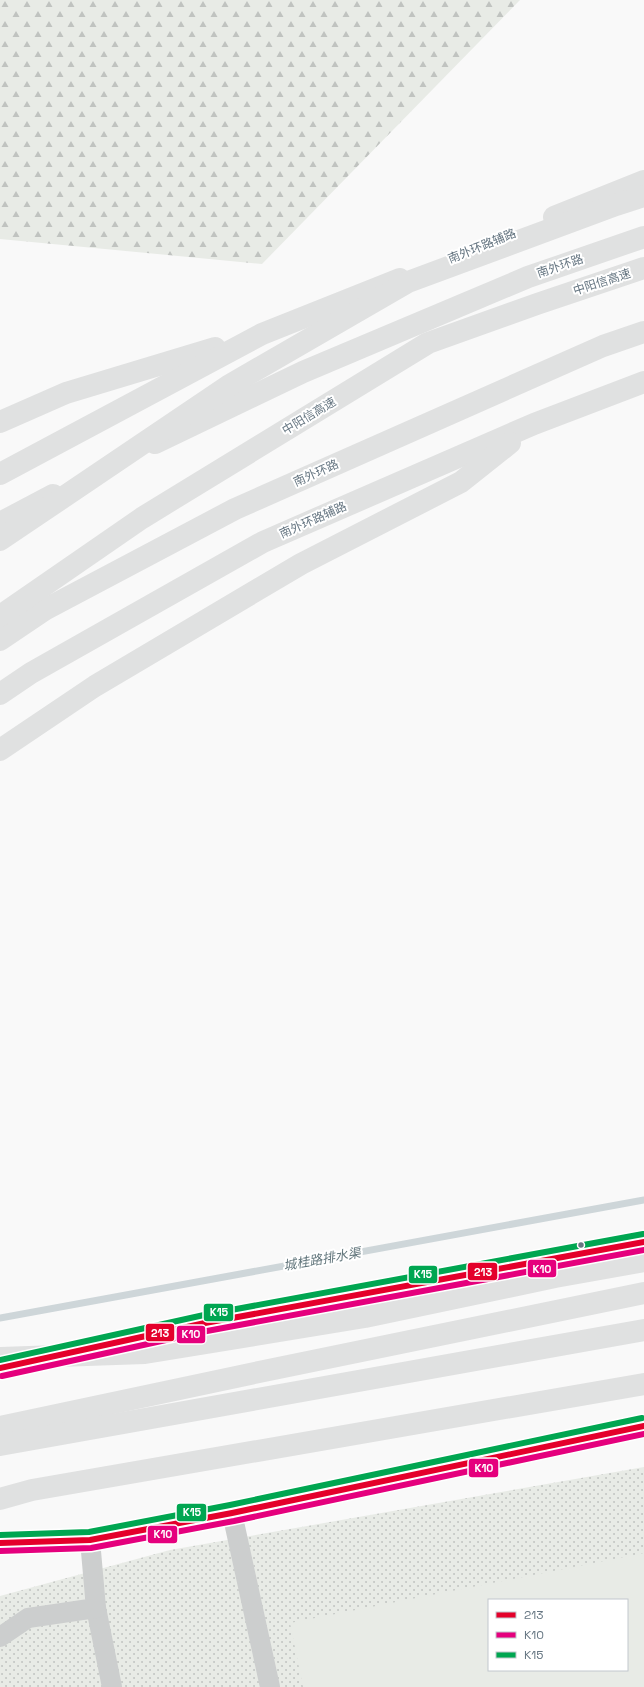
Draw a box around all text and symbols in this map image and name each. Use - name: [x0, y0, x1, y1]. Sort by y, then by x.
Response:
- street label: 南外环路辅路: [446, 225, 518, 267]
- street label: 南外环路: [535, 251, 585, 281]
- street label: 中阳信高速: [571, 265, 633, 299]
- street label: 中阳信高速: [279, 394, 339, 438]
- street label: 南外环路: [291, 456, 341, 490]
- street label: 南外环路辅路: [277, 498, 349, 542]
- unlabelled marker: [576, 1240, 586, 1250]
- water label: 城桂路排水渠: [282, 1244, 364, 1274]
- line badge: K10: [527, 1259, 557, 1278]
- line badge: 213: [467, 1262, 498, 1281]
- text: K10: [533, 1262, 552, 1276]
- line badge: K15: [408, 1265, 438, 1284]
- text: 213: [474, 1265, 492, 1279]
- text: K15: [414, 1267, 433, 1281]
- line badge: K15: [203, 1303, 234, 1322]
- text: K15: [210, 1305, 229, 1319]
- line badge: 213: [145, 1323, 175, 1342]
- line badge: K10: [176, 1325, 206, 1344]
- text: 213: [151, 1326, 169, 1340]
- text: K10: [182, 1327, 201, 1341]
- line badge: K10: [468, 1458, 499, 1478]
- text: K10: [475, 1461, 494, 1475]
- line badge: K15: [176, 1503, 207, 1522]
- text: K15: [183, 1505, 202, 1519]
- line badge: K10: [147, 1525, 178, 1544]
- text: K10: [154, 1527, 173, 1541]
- legend: [488, 1599, 628, 1671]
- text: 213: [524, 1607, 544, 1623]
- text: K10: [524, 1627, 544, 1643]
- text: K15: [524, 1647, 544, 1663]

